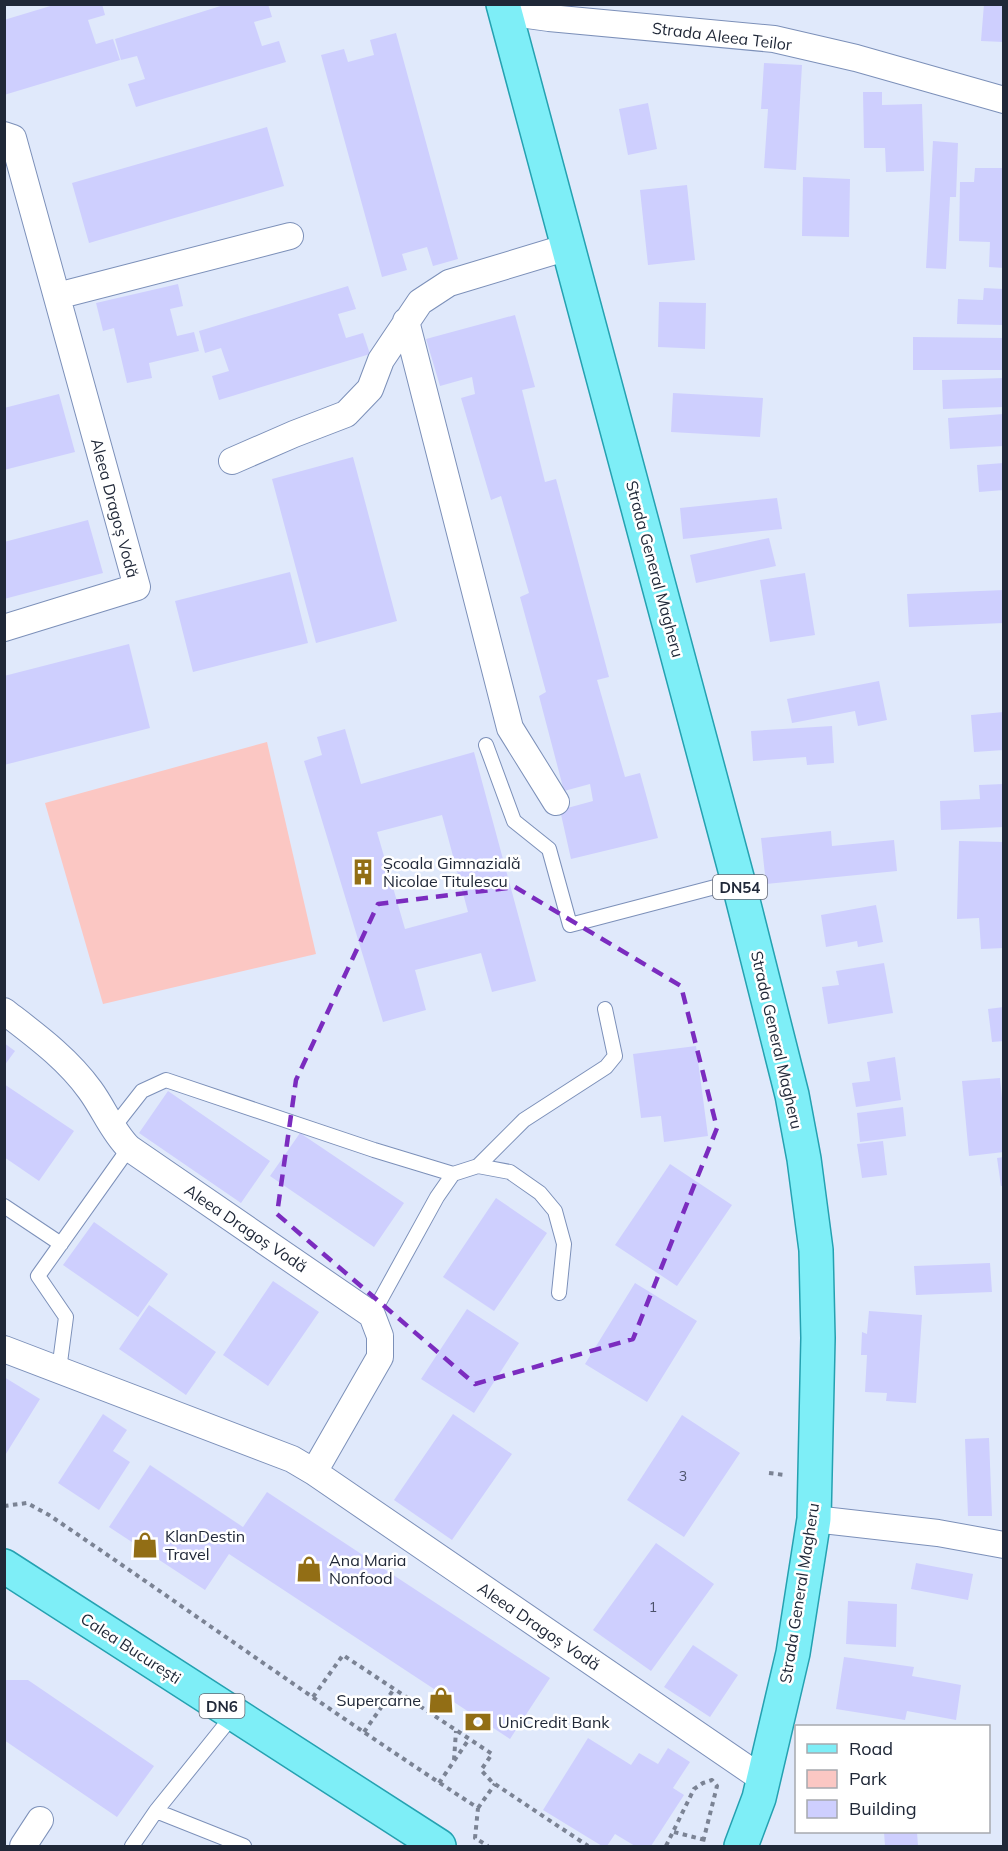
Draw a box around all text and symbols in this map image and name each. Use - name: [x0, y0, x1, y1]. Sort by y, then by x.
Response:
- street label: Strada Aleea Teilor: [651, 18, 793, 55]
- street label: Aleea Dragoș Vodă: [87, 436, 143, 580]
- street label: Strada General Magheru: [622, 478, 688, 660]
- place label: Școala Gimnazială Nicolae Titulescu: [383, 853, 521, 891]
- building icon: Școala Gimnazială Nicolae Titulescu: [348, 857, 378, 887]
- road number: DN54: [713, 875, 767, 899]
- street label: Strada General Magheru: [747, 949, 807, 1131]
- street label: Aleea Dragoș Vodă: [181, 1180, 311, 1276]
- house number: 3: [679, 1467, 687, 1485]
- street label: Strada General Magheru: [775, 1501, 823, 1685]
- place label: KlanDestin Travel: [165, 1526, 245, 1564]
- shop icon: KlanDestin Travel: [130, 1530, 160, 1560]
- place label: Ana Maria Nonfood: [329, 1550, 406, 1588]
- shop icon: Ana Maria Nonfood: [294, 1554, 324, 1584]
- street label: Aleea Dragoș Vodă: [474, 1578, 604, 1674]
- house number: 1: [649, 1598, 657, 1616]
- street label: Calea București: [77, 1608, 185, 1688]
- shop icon: Supercarne: [426, 1685, 456, 1715]
- place label: Supercarne: [336, 1690, 421, 1710]
- road number: DN6: [200, 1694, 244, 1718]
- bank icon: UniCredit Bank: [463, 1707, 493, 1737]
- place label: UniCredit Bank: [498, 1712, 610, 1732]
- legend: [795, 1725, 990, 1833]
- text: Road: [849, 1737, 893, 1760]
- text: Park: [849, 1767, 888, 1790]
- text: Building: [849, 1797, 917, 1820]

